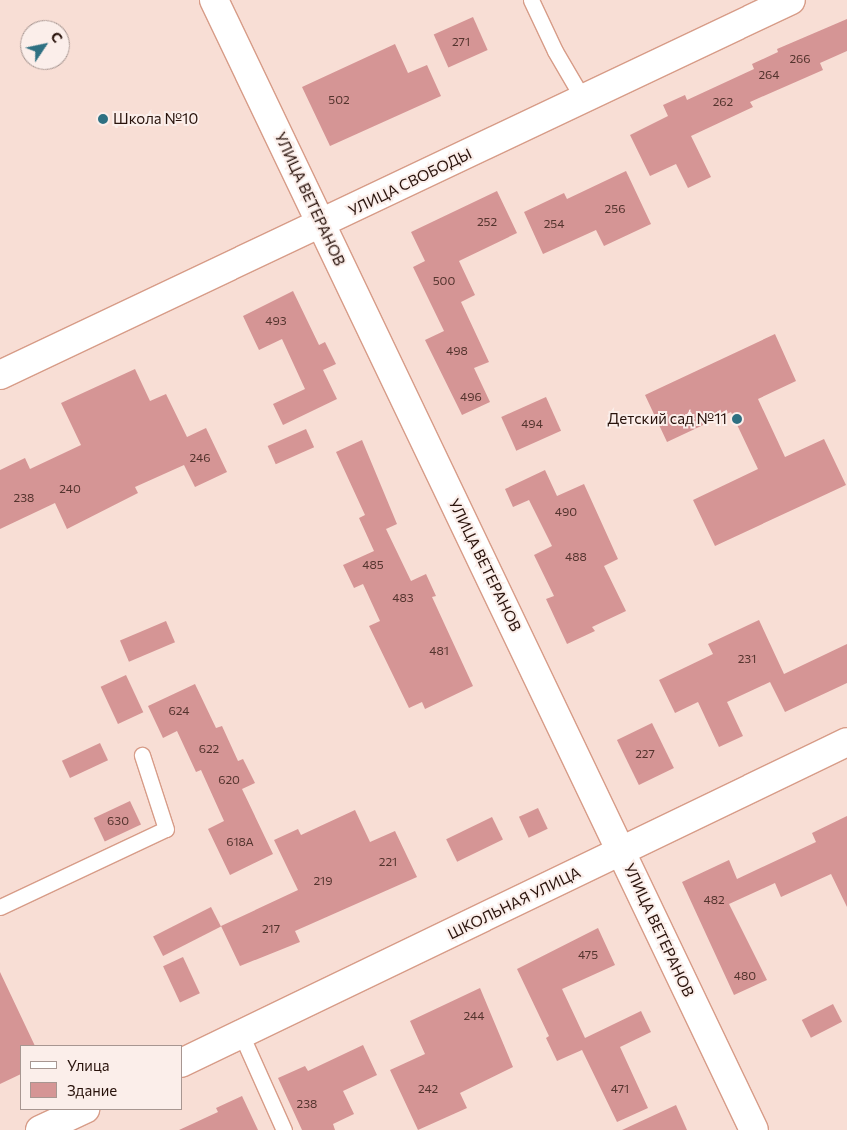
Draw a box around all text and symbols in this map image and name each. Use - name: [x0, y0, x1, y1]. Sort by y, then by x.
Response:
- north arrow: [20, 20, 70, 70]
- text: С: [47, 28, 67, 46]
- house number: 271: [452, 35, 470, 49]
- house number: 266: [789, 52, 811, 66]
- house number: 264: [758, 68, 780, 82]
- house number: 502: [328, 93, 350, 107]
- house number: 262: [713, 95, 733, 109]
- place label: Школа №10: [113, 110, 198, 128]
- marker: Школа №10: [97, 113, 109, 125]
- street label: УЛИЦА ВЕТЕРАНОВ: [271, 129, 349, 269]
- street label: УЛИЦА СВОБОДЫ: [345, 144, 475, 220]
- house number: 256: [605, 202, 625, 216]
- house number: 252: [477, 215, 497, 229]
- house number: 254: [544, 217, 564, 231]
- house number: 500: [433, 274, 455, 288]
- house number: 493: [265, 314, 287, 328]
- house number: 498: [446, 344, 468, 358]
- house number: 496: [460, 390, 482, 404]
- place label: Детский сад №11: [608, 410, 727, 428]
- marker: Детский сад №11: [731, 413, 743, 425]
- house number: 494: [521, 417, 543, 431]
- house number: 246: [190, 451, 210, 465]
- house number: 240: [59, 482, 81, 496]
- house number: 238: [14, 491, 34, 505]
- street label: УЛИЦА ВЕТЕРАНОВ: [445, 496, 525, 634]
- house number: 490: [555, 505, 577, 519]
- house number: 488: [565, 550, 587, 564]
- house number: 485: [362, 558, 384, 572]
- house number: 483: [392, 591, 414, 605]
- house number: 481: [429, 644, 449, 658]
- house number: 231: [738, 652, 756, 666]
- house number: 624: [169, 704, 189, 718]
- house number: 622: [199, 742, 219, 756]
- house number: 227: [635, 747, 655, 761]
- house number: 620: [218, 773, 240, 787]
- house number: 630: [107, 814, 129, 828]
- house number: 618А: [226, 835, 254, 849]
- house number: 221: [379, 855, 397, 869]
- street label: УЛИЦА ВЕТЕРАНОВ: [620, 860, 698, 1000]
- street label: ШКОЛЬНАЯ УЛИЦА: [445, 863, 583, 943]
- house number: 219: [313, 874, 333, 888]
- house number: 482: [703, 893, 725, 907]
- house number: 217: [262, 922, 280, 936]
- house number: 475: [578, 948, 598, 962]
- house number: 480: [734, 969, 756, 983]
- house number: 244: [464, 1009, 484, 1023]
- legend: [20, 1045, 182, 1110]
- text: Улица: [67, 1056, 109, 1074]
- text: Здание: [67, 1081, 117, 1099]
- house number: 242: [418, 1082, 438, 1096]
- house number: 471: [611, 1082, 629, 1096]
- house number: 238: [297, 1097, 317, 1111]

